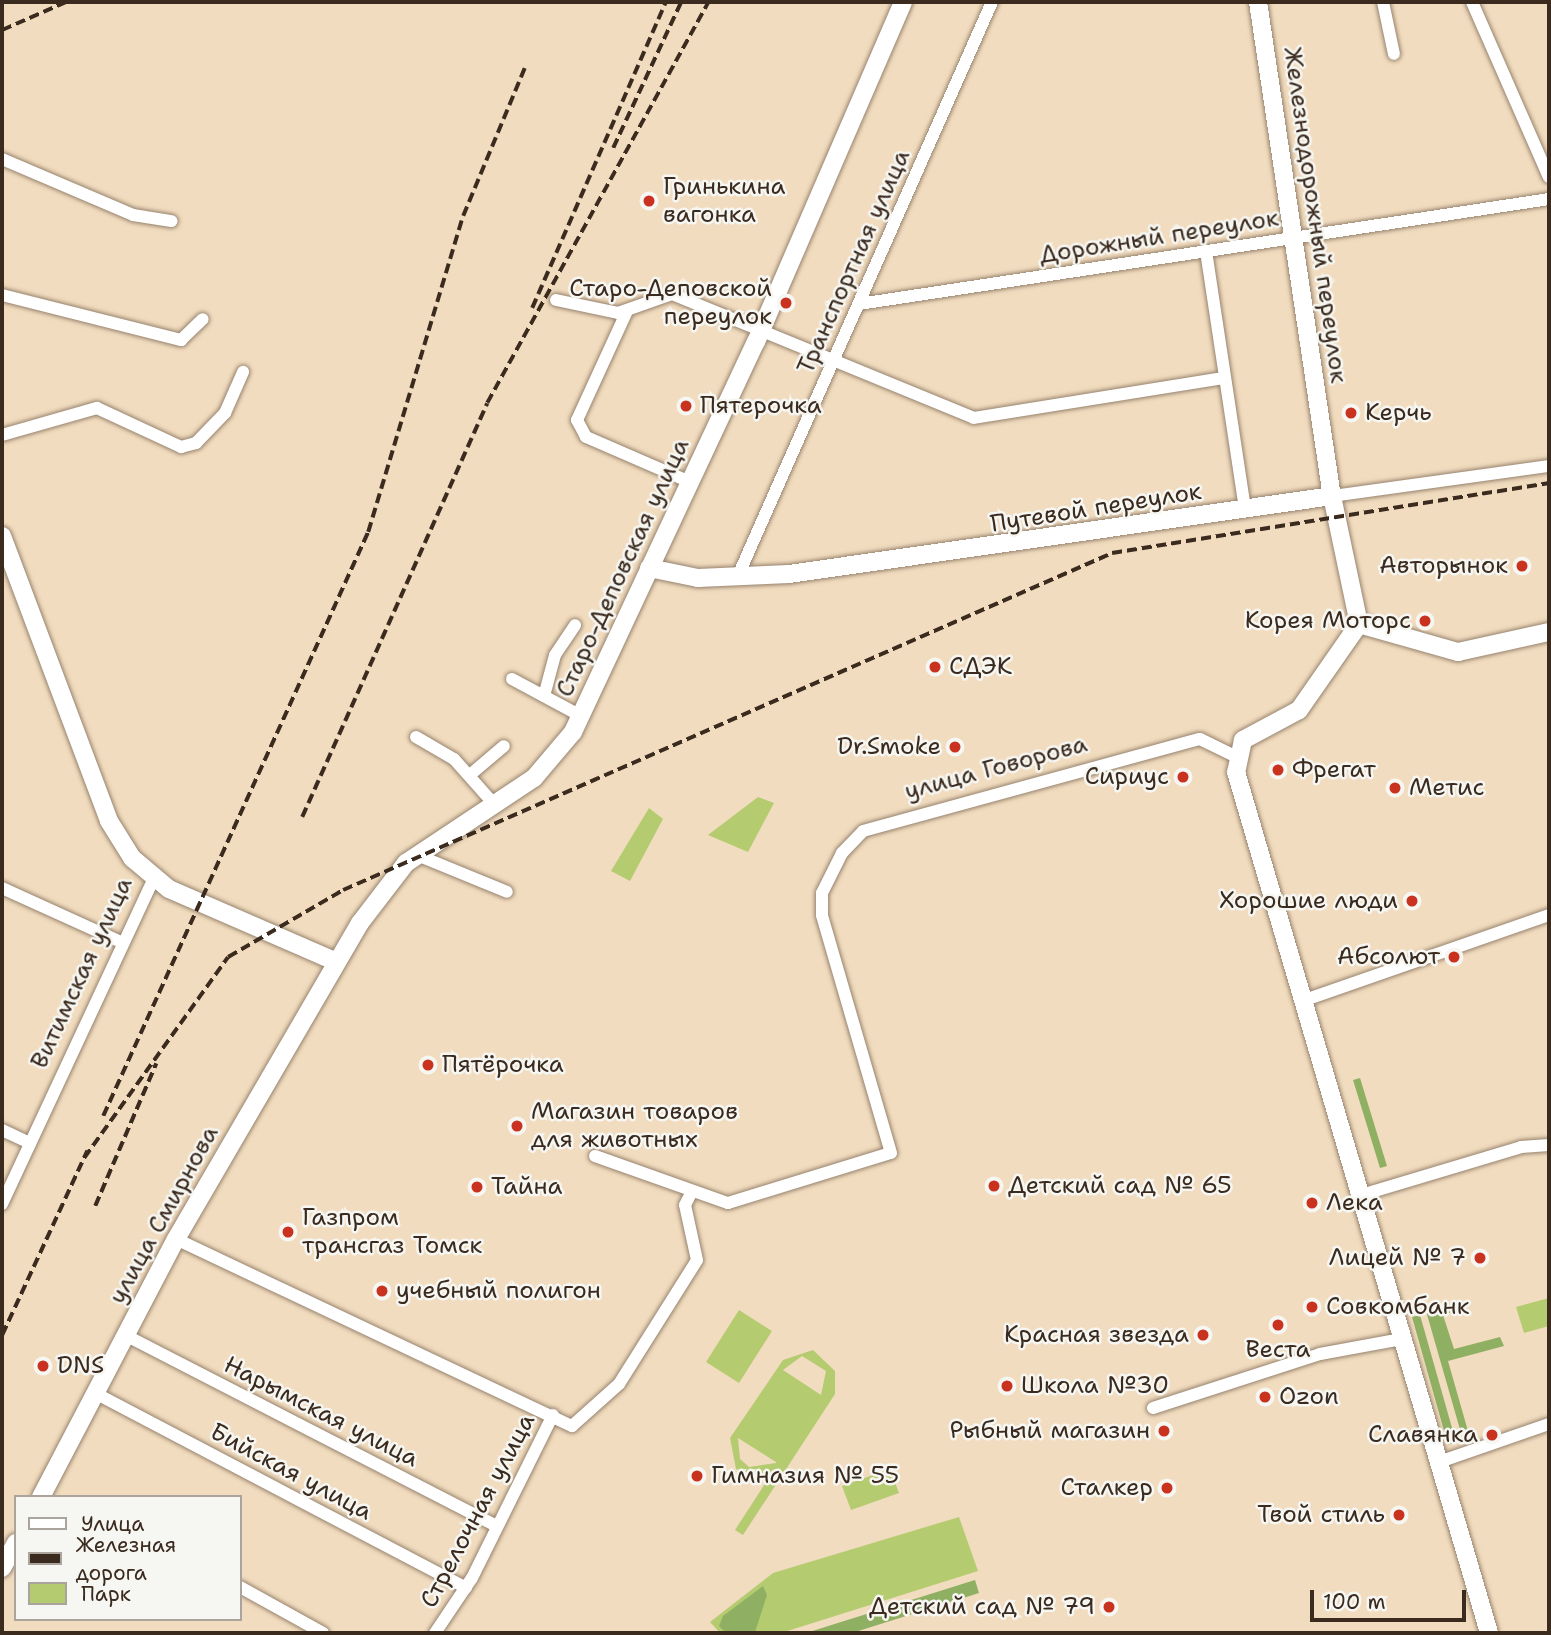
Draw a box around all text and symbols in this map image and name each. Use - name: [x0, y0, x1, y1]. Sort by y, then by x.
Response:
- street label: Железнодорожный переулок: [1277, 45, 1353, 385]
- street label: Транспортная улица: [792, 145, 916, 379]
- place label: Гринькина вагонка: [663, 173, 785, 229]
- marker: Гринькина вагонка: [641, 193, 657, 209]
- street label: Дорожный переулок: [1037, 204, 1281, 270]
- place label: Старо-Деповской переулок: [569, 275, 772, 331]
- marker: Старо-Деповской переулок: [778, 295, 794, 311]
- place label: Пятерочка: [700, 392, 822, 420]
- marker: Пятерочка: [678, 398, 694, 414]
- place label: Керчь: [1365, 399, 1432, 427]
- marker: Керчь: [1343, 405, 1359, 421]
- street label: Старо-Деповская улица: [550, 434, 696, 702]
- street label: Путевой переулок: [988, 477, 1204, 539]
- place label: Авторынок: [1379, 552, 1508, 580]
- marker: Авторынок: [1514, 558, 1530, 574]
- place label: Корея Моторс: [1245, 607, 1411, 635]
- marker: Корея Моторс: [1417, 613, 1433, 629]
- place label: СДЭК: [949, 653, 1012, 681]
- marker: СДЭК: [927, 659, 943, 675]
- street label: улица Говорова: [902, 730, 1090, 806]
- place label: Dr.Smoke: [837, 733, 941, 761]
- marker: Dr.Smoke: [947, 739, 963, 755]
- place label: Фрегат: [1292, 756, 1376, 784]
- marker: Фрегат: [1270, 762, 1286, 778]
- place label: Сириус: [1085, 763, 1169, 791]
- marker: Сириус: [1175, 769, 1191, 785]
- place label: Метис: [1409, 774, 1485, 802]
- marker: Метис: [1387, 780, 1403, 796]
- street label: Витимская улица: [25, 873, 139, 1073]
- place label: Хорошие люди: [1219, 887, 1398, 915]
- marker: Хорошие люди: [1404, 893, 1420, 909]
- place label: Абсолют: [1337, 943, 1440, 971]
- marker: Абсолют: [1446, 949, 1462, 965]
- place label: Пятёрочка: [442, 1051, 564, 1079]
- marker: Пятёрочка: [420, 1057, 436, 1073]
- place label: Магазин товаров для животных: [531, 1098, 738, 1154]
- marker: Магазин товаров для животных: [509, 1118, 525, 1134]
- street label: улица Смирнова: [103, 1121, 225, 1309]
- place label: Детский сад № 65: [1008, 1172, 1232, 1200]
- place label: Тайна: [491, 1173, 562, 1201]
- marker: Детский сад № 65: [986, 1178, 1002, 1194]
- marker: Тайна: [469, 1179, 485, 1195]
- place label: Лека: [1326, 1189, 1383, 1217]
- marker: Лека: [1304, 1195, 1320, 1211]
- place label: Газпром трансгаз Томск: [302, 1204, 482, 1260]
- marker: Газпром трансгаз Томск: [280, 1224, 296, 1240]
- place label: Лицей № 7: [1329, 1244, 1466, 1272]
- marker: Лицей № 7: [1472, 1250, 1488, 1266]
- place label: учебный полигон: [396, 1277, 601, 1305]
- marker: учебный полигон: [374, 1283, 390, 1299]
- place label: Совкомбанк: [1326, 1293, 1469, 1321]
- marker: Совкомбанк: [1304, 1299, 1320, 1315]
- marker: Веста: [1270, 1317, 1286, 1333]
- place label: Красная звезда: [1004, 1321, 1189, 1349]
- marker: Красная звезда: [1195, 1327, 1211, 1343]
- place label: Веста: [1245, 1336, 1311, 1364]
- street label: Нарымская улица: [219, 1350, 423, 1474]
- place label: DNS: [57, 1352, 104, 1380]
- marker: DNS: [35, 1358, 51, 1374]
- place label: Школа №30: [1021, 1372, 1169, 1400]
- marker: Школа №30: [999, 1378, 1015, 1394]
- place label: Ozon: [1279, 1383, 1339, 1411]
- marker: Ozon: [1257, 1389, 1273, 1405]
- street label: Стрелочная улица: [415, 1409, 541, 1613]
- street label: Бийская улица: [205, 1417, 377, 1527]
- place label: Рыбный магазин: [949, 1417, 1150, 1445]
- place label: Славянка: [1368, 1421, 1478, 1449]
- marker: Рыбный магазин: [1156, 1423, 1172, 1439]
- marker: Славянка: [1484, 1427, 1500, 1443]
- place label: Гимназия № 55: [711, 1462, 899, 1490]
- marker: Гимназия № 55: [689, 1468, 705, 1484]
- place label: Сталкер: [1060, 1474, 1153, 1502]
- marker: Сталкер: [1159, 1480, 1175, 1496]
- legend: [14, 1495, 242, 1621]
- place label: Твой стиль: [1257, 1501, 1385, 1529]
- marker: Твой стиль: [1391, 1507, 1407, 1523]
- text: Улица: [81, 1510, 144, 1538]
- text: Железная дорога: [76, 1531, 176, 1587]
- scale bar: [1313, 1576, 1469, 1620]
- text: Парк: [81, 1580, 131, 1608]
- text: 100 m: [1323, 1588, 1386, 1616]
- place label: Детский сад № 79: [869, 1593, 1095, 1621]
- marker: Детский сад № 79: [1101, 1599, 1117, 1615]

